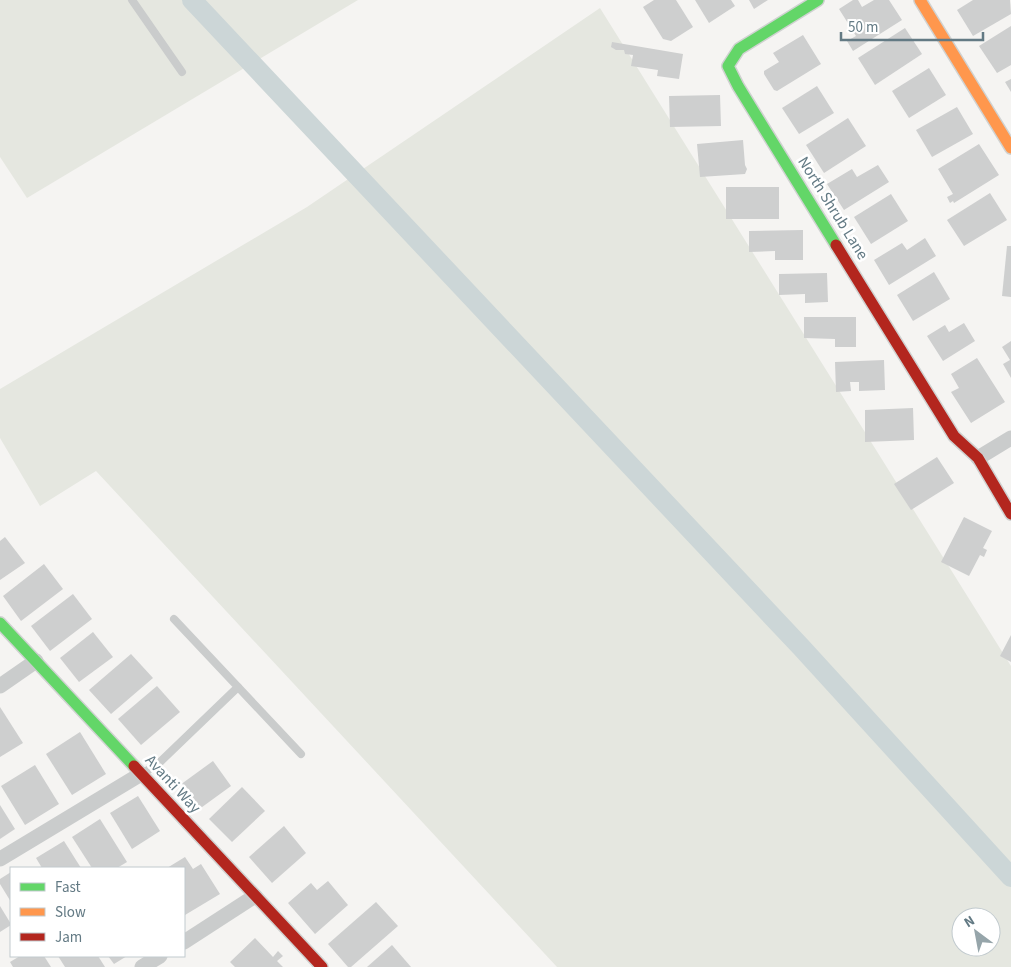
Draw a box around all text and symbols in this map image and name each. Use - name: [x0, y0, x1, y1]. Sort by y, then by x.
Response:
- scale bar: [841, 10, 984, 42]
- text: 50 m: [848, 17, 878, 38]
- street label: North Shrub Lane: [792, 152, 874, 264]
- street label: Avanti Way: [140, 750, 206, 819]
- legend: [10, 867, 185, 957]
- text: Fast: [55, 877, 81, 898]
- text: Slow: [55, 902, 86, 923]
- north arrow: [951, 907, 1001, 957]
- text: N: [960, 911, 979, 933]
- text: Jam: [55, 927, 82, 948]

